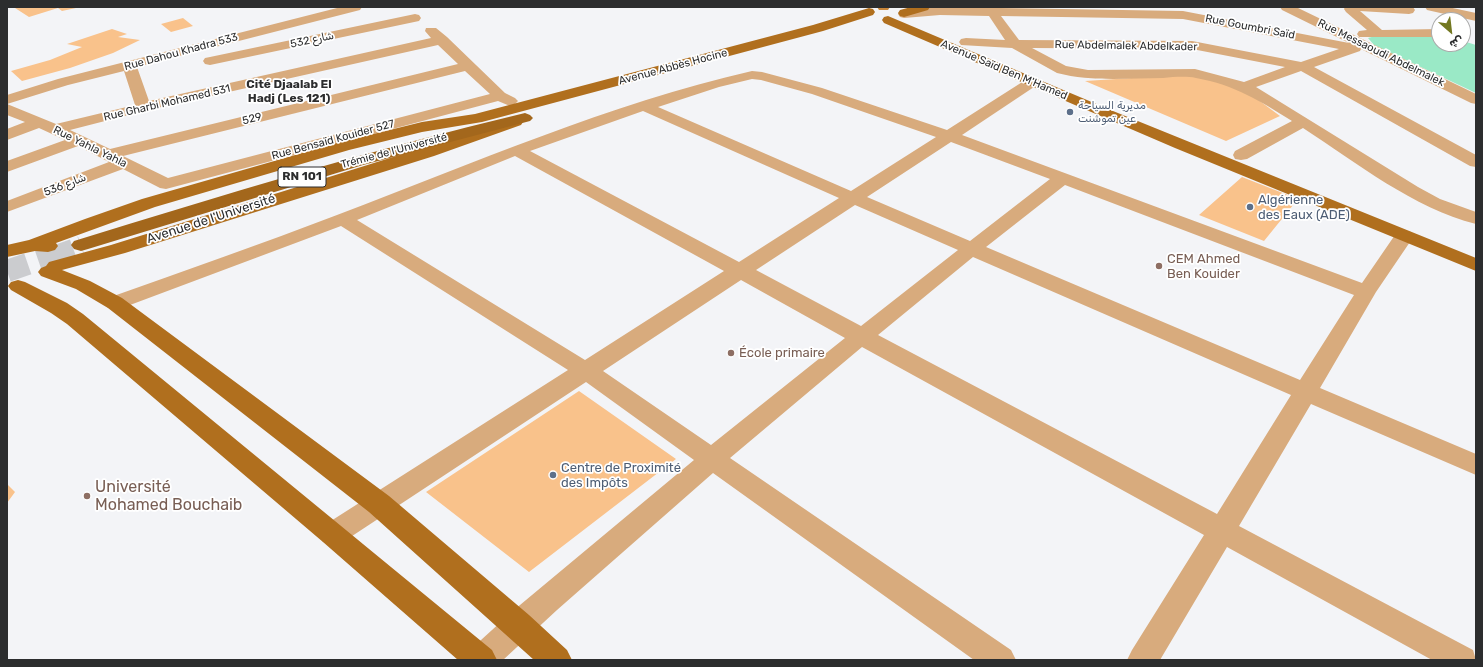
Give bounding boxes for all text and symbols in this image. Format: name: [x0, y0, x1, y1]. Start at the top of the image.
street label: Rue Goumbri Saïd: [1204, 12, 1296, 42]
north arrow: [1431, 12, 1471, 52]
street label: Rue Messaoudi Abdelmalek: [1315, 17, 1447, 89]
street label: 532 شارع: [289, 29, 335, 51]
street label: Rue Dahou Khadra 533: [123, 30, 239, 74]
text: ش: [1447, 33, 1466, 51]
street label: Avenue Saïd Ben M'Hamed: [939, 37, 1069, 103]
street label: Rue Abdelmalek Abdelkader: [1054, 38, 1198, 54]
street label: Avenue Abbès Hocine: [617, 46, 729, 88]
district label: Cité Djaalab El Hadj (Les 121): [246, 78, 332, 106]
street label: Rue Gharbi Mohamed 531: [102, 82, 232, 124]
place label: مديرية السياحة عين تموشنت: [1078, 99, 1146, 125]
marker: مديرية السياحة عين تموشنت: [1065, 107, 1075, 117]
street label: 529: [241, 110, 263, 128]
street label: Rue Bensaïd Kouider 527: [270, 117, 396, 163]
street label: Rue Yahla Yahla: [51, 123, 129, 171]
street label: Trémie de l'Université: [339, 130, 449, 172]
road number: RN 101: [278, 167, 326, 187]
street label: شارع 536: [42, 171, 88, 199]
street label: Avenue de l'Université: [145, 191, 277, 247]
place label: Algérienne des Eaux (ADE): [1258, 192, 1350, 223]
marker: Algérienne des Eaux (ADE): [1245, 202, 1255, 212]
place label: CEM Ahmed Ben Kouider: [1167, 251, 1240, 282]
marker: CEM Ahmed Ben Kouider: [1154, 261, 1164, 271]
place label: École primaire: [739, 345, 825, 361]
marker: École primaire: [726, 348, 736, 358]
place label: Centre de Proximité des Impôts: [561, 460, 681, 491]
marker: Centre de Proximité des Impôts: [548, 470, 558, 480]
place label: Université Mohamed Bouchaib: [95, 477, 242, 515]
marker: Université Mohamed Bouchaib: [82, 491, 92, 501]

